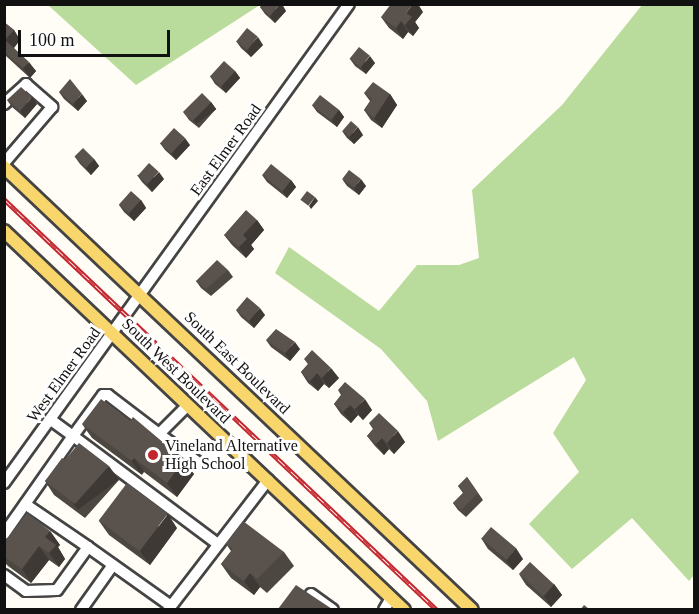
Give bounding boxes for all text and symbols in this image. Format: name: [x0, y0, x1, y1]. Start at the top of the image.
scale bar: [21, 18, 172, 56]
text: 100 m: [29, 30, 75, 50]
street label: East Elmer Road: [186, 101, 266, 199]
street label: South East Boulevard: [180, 308, 294, 418]
street label: South West Boulevard: [118, 314, 234, 428]
street label: West Elmer Road: [23, 324, 105, 426]
place label: Vineland Alternative High School: [165, 436, 299, 474]
marker: Vineland Alternative High School: [146, 448, 160, 462]

